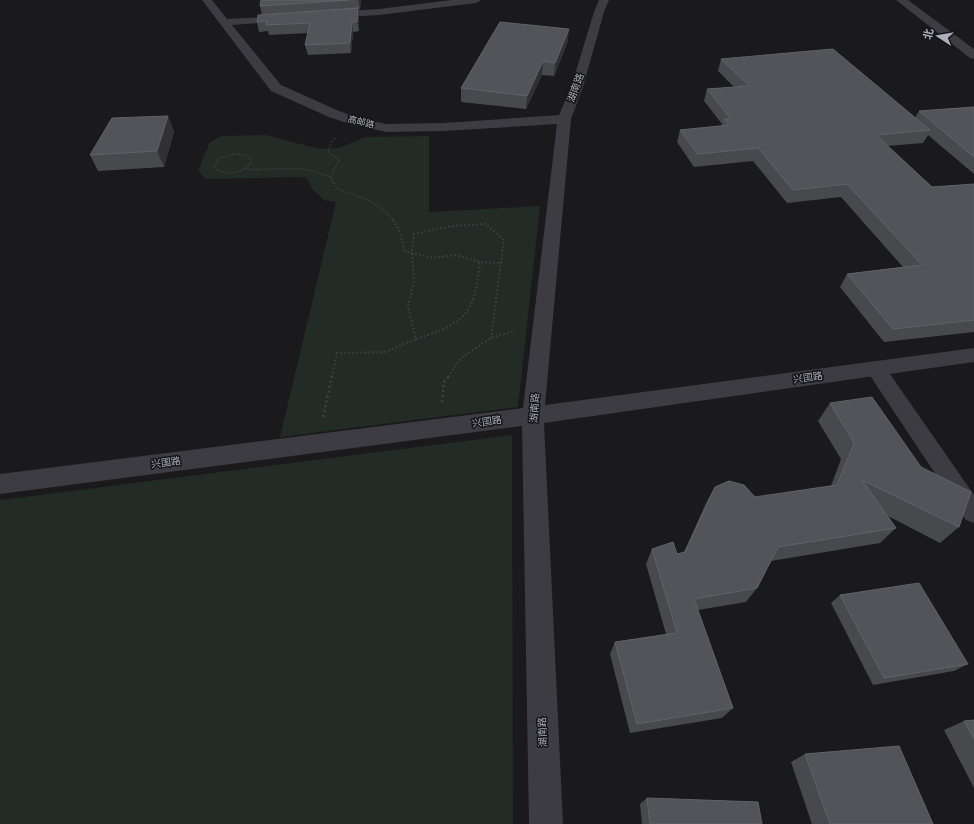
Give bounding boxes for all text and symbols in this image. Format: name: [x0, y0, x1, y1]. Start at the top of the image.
north arrow: [918, 16, 958, 56]
text: 北: [921, 27, 936, 41]
street label: 湖南路: [565, 72, 587, 104]
street label: 高邮路: [347, 114, 375, 130]
street label: 兴国路: [792, 370, 824, 386]
street label: 湖南路: [528, 393, 542, 423]
street label: 兴国路: [471, 414, 503, 430]
street label: 兴国路: [150, 455, 182, 471]
street label: 湖南路: [536, 717, 550, 747]

